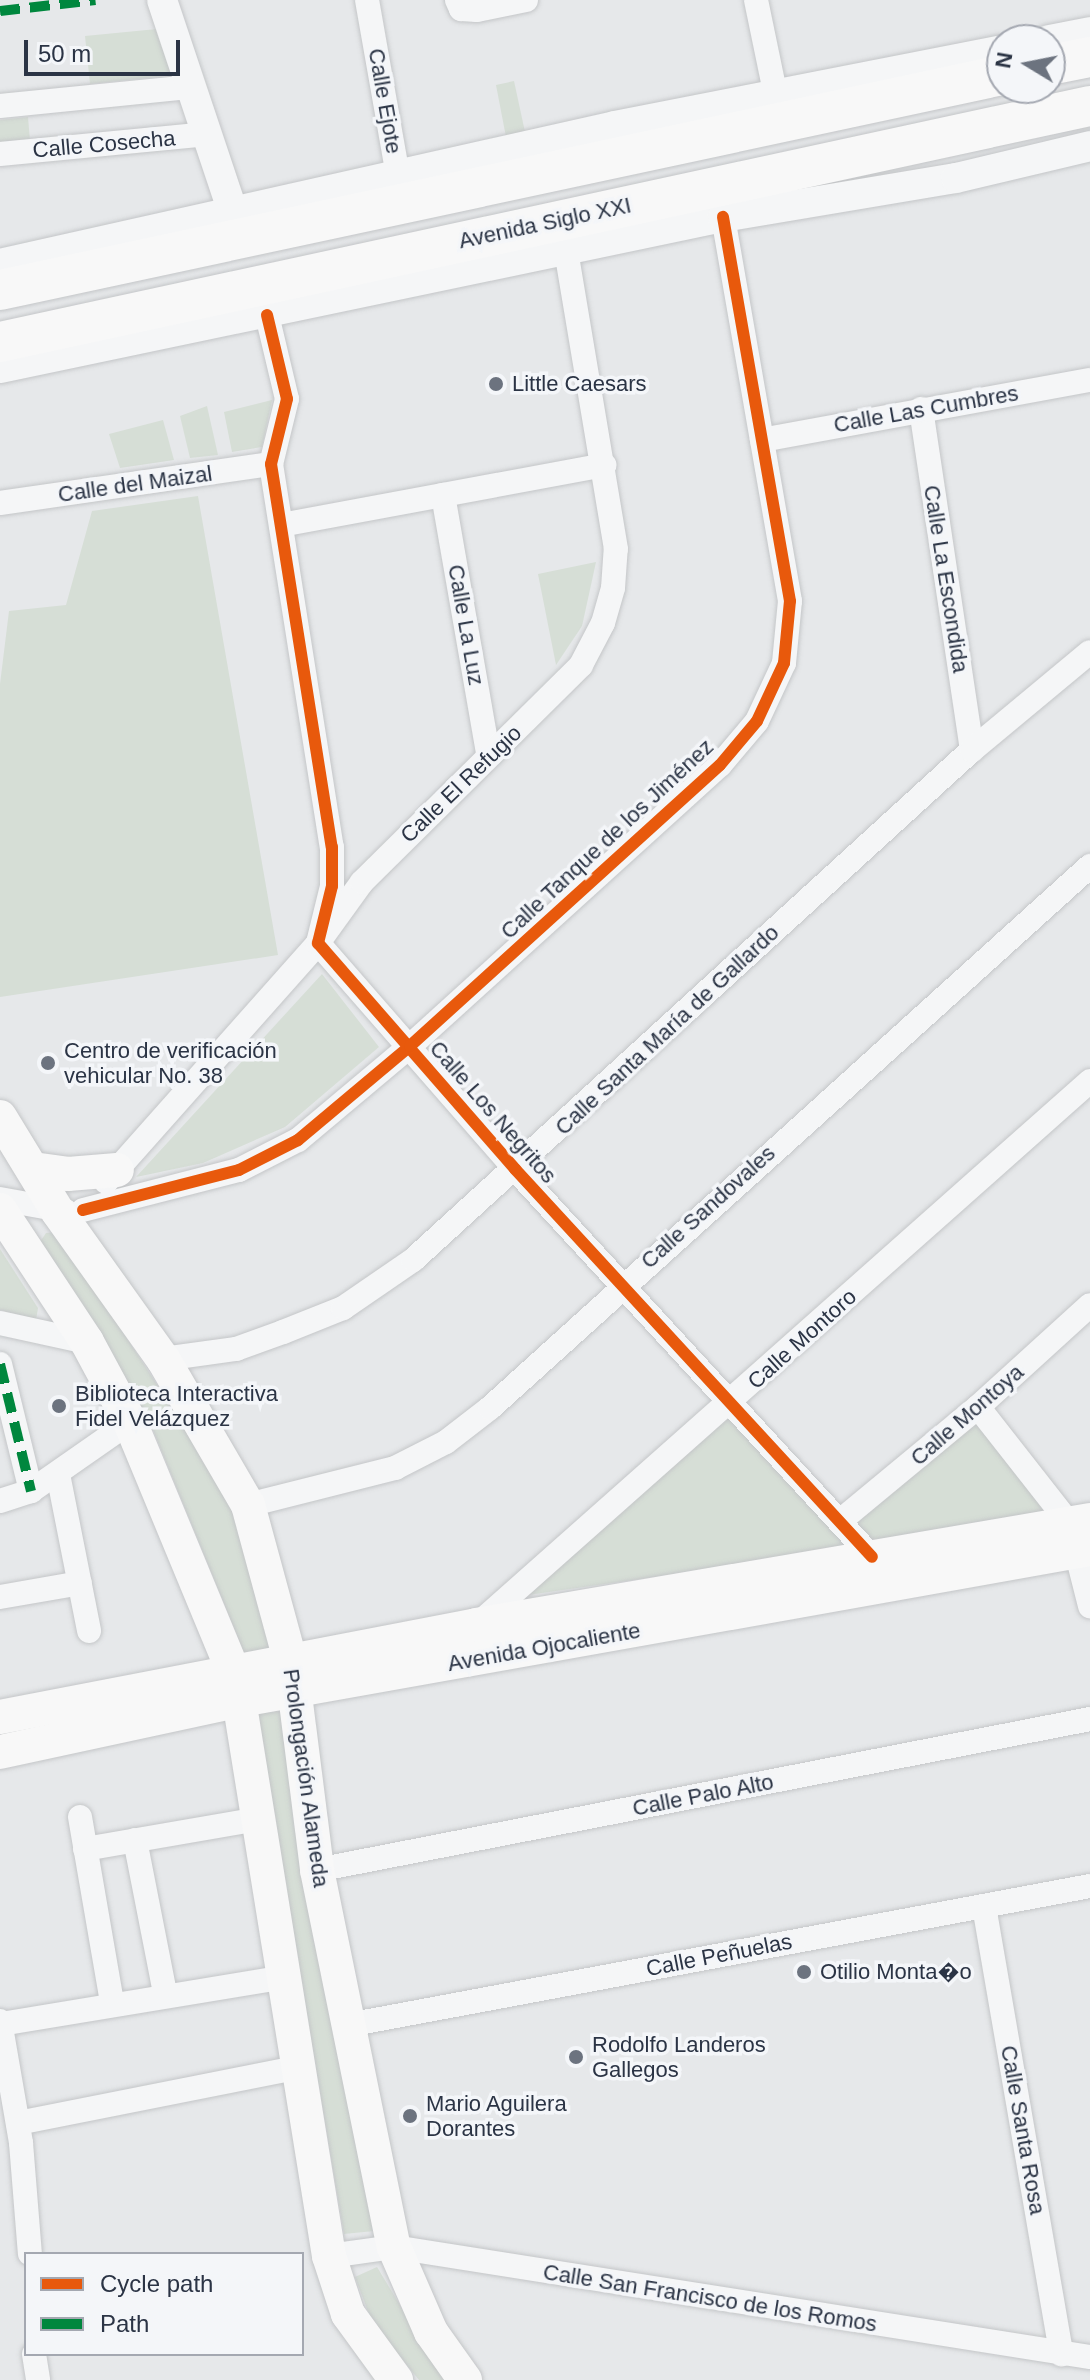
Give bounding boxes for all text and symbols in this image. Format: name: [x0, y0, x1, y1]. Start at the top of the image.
scale bar: [28, 24, 184, 74]
north arrow: [986, 24, 1066, 104]
text: 50 m: [38, 40, 91, 67]
street label: Calle Ejote: [363, 46, 407, 156]
text: N: [990, 50, 1018, 70]
street label: Calle Cosecha: [32, 125, 176, 163]
street label: Avenida Siglo XXI: [456, 192, 634, 254]
place label: Little Caesars: [512, 371, 647, 397]
marker: Little Caesars: [487, 375, 505, 393]
street label: Calle Las Cumbres: [832, 380, 1020, 438]
street label: Calle del Maizal: [56, 460, 214, 508]
street label: Calle La Escondida: [918, 483, 974, 675]
street label: Calle La Luz: [442, 562, 490, 688]
street label: Calle El Refugio: [395, 720, 527, 848]
street label: Calle Tanque de los Jiménez: [495, 733, 719, 945]
street label: Calle Santa María de Gallardo: [550, 919, 784, 1141]
street label: Calle Los Negritos: [424, 1036, 562, 1188]
place label: Centro de verificación vehicular No. 38: [64, 1037, 277, 1088]
marker: Centro de verificación vehicular No. 38: [39, 1054, 57, 1072]
street label: Calle Sandovales: [636, 1140, 780, 1274]
street label: Calle Montoro: [742, 1283, 862, 1395]
street label: Calle Montoya: [905, 1359, 1029, 1471]
place label: Biblioteca Interactiva Fidel Velázquez: [75, 1380, 278, 1432]
marker: Biblioteca Interactiva Fidel Velázquez: [50, 1397, 68, 1415]
street label: Avenida Ojocaliente: [446, 1617, 642, 1677]
street label: Prolongación Alameda: [278, 1667, 334, 1889]
street label: Calle Palo Alto: [630, 1768, 776, 1822]
street label: Calle Peñuelas: [644, 1928, 794, 1982]
place label: Otilio Monta�o: [820, 1959, 972, 1985]
marker: Otilio Monta�o: [795, 1963, 813, 1981]
place label: Rodolfo Landeros Gallegos: [592, 2031, 766, 2082]
street label: Calle Santa Rosa: [995, 2043, 1051, 2217]
marker: Rodolfo Landeros Gallegos: [567, 2048, 585, 2066]
place label: Mario Aguilera Dorantes: [426, 2090, 568, 2142]
marker: Mario Aguilera Dorantes: [401, 2107, 419, 2125]
legend: [24, 2252, 304, 2356]
street label: Calle San Francisco de los Romos: [541, 2259, 879, 2337]
text: Cycle path: [100, 2270, 213, 2297]
text: Path: [100, 2310, 149, 2337]

